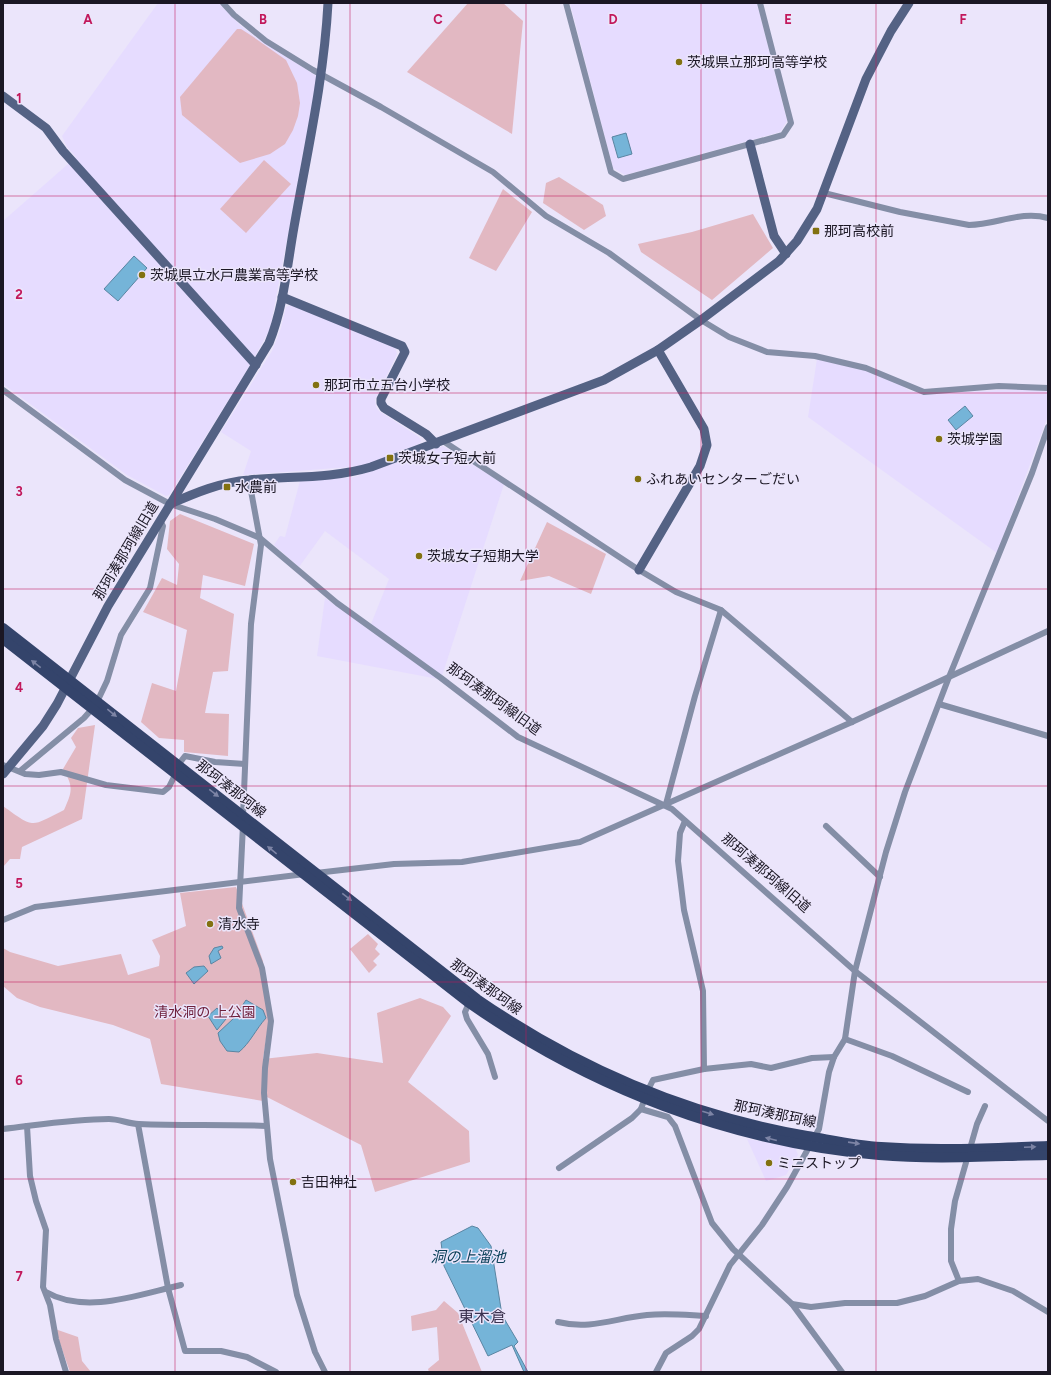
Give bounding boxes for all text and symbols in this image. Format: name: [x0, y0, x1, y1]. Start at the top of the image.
text: A: [83, 12, 93, 27]
text: B: [259, 12, 267, 27]
text: C: [433, 12, 443, 27]
text: D: [608, 12, 618, 27]
text: E: [784, 12, 792, 27]
text: F: [959, 12, 967, 27]
place label: 茨城県立那珂高等学校: [687, 54, 827, 71]
marker: 茨城県立那珂高等学校: [674, 57, 684, 67]
text: 1: [16, 91, 22, 106]
place label: 那珂高校前: [824, 223, 894, 240]
marker: 那珂高校前: [811, 226, 821, 236]
place label: 茨城県立水戸農業高等学校: [150, 267, 318, 284]
marker: 茨城県立水戸農業高等学校: [137, 270, 147, 280]
text: 2: [15, 287, 23, 302]
place label: 那珂市立五台小学校: [324, 377, 450, 394]
marker: 那珂市立五台小学校: [311, 380, 321, 390]
place label: 茨城学園: [947, 431, 1003, 448]
marker: 茨城学園: [934, 434, 944, 444]
place label: 茨城女子短大前: [398, 450, 496, 467]
marker: 茨城女子短大前: [385, 453, 395, 463]
place label: ふれあいセンターごだい: [646, 471, 800, 488]
marker: ふれあいセンターごだい: [633, 474, 643, 484]
place label: 水農前: [235, 479, 277, 496]
marker: 水農前: [222, 482, 232, 492]
text: 3: [15, 484, 23, 499]
street label: 那珂湊那珂線旧道: [90, 499, 162, 603]
place label: 茨城女子短期大学: [427, 548, 539, 565]
marker: 茨城女子短期大学: [414, 551, 424, 561]
street label: 那珂湊那珂線旧道: [444, 659, 544, 739]
one-way arrow: [30, 660, 41, 669]
text: 4: [15, 680, 23, 695]
one-way arrow: [106, 709, 117, 718]
street label: 那珂湊那珂線: [193, 756, 269, 822]
one-way arrow: [209, 789, 220, 798]
street label: 那珂湊那珂線旧道: [718, 830, 814, 916]
one-way arrow: [266, 845, 277, 854]
text: 5: [15, 876, 23, 891]
one-way arrow: [342, 893, 352, 901]
place label: 清水寺: [218, 916, 260, 933]
marker: 清水寺: [205, 919, 215, 929]
street label: 那珂湊那珂線: [447, 955, 525, 1019]
park label: 清水洞の 上公園: [154, 1004, 256, 1021]
text: 6: [15, 1073, 23, 1088]
street label: 那珂湊那珂線: [732, 1097, 818, 1131]
one-way arrow: [702, 1110, 714, 1116]
one-way arrow: [765, 1135, 777, 1141]
one-way arrow: [848, 1140, 860, 1146]
one-way arrow: [1024, 1144, 1037, 1150]
place label: ミニストップ: [777, 1155, 861, 1172]
marker: ミニストップ: [764, 1158, 774, 1168]
place label: 吉田神社: [301, 1174, 357, 1191]
marker: 吉田神社: [288, 1177, 298, 1187]
water label: 洞の上溜池: [430, 1248, 507, 1266]
text: 7: [15, 1269, 23, 1284]
district label: 東木倉: [458, 1307, 506, 1326]

